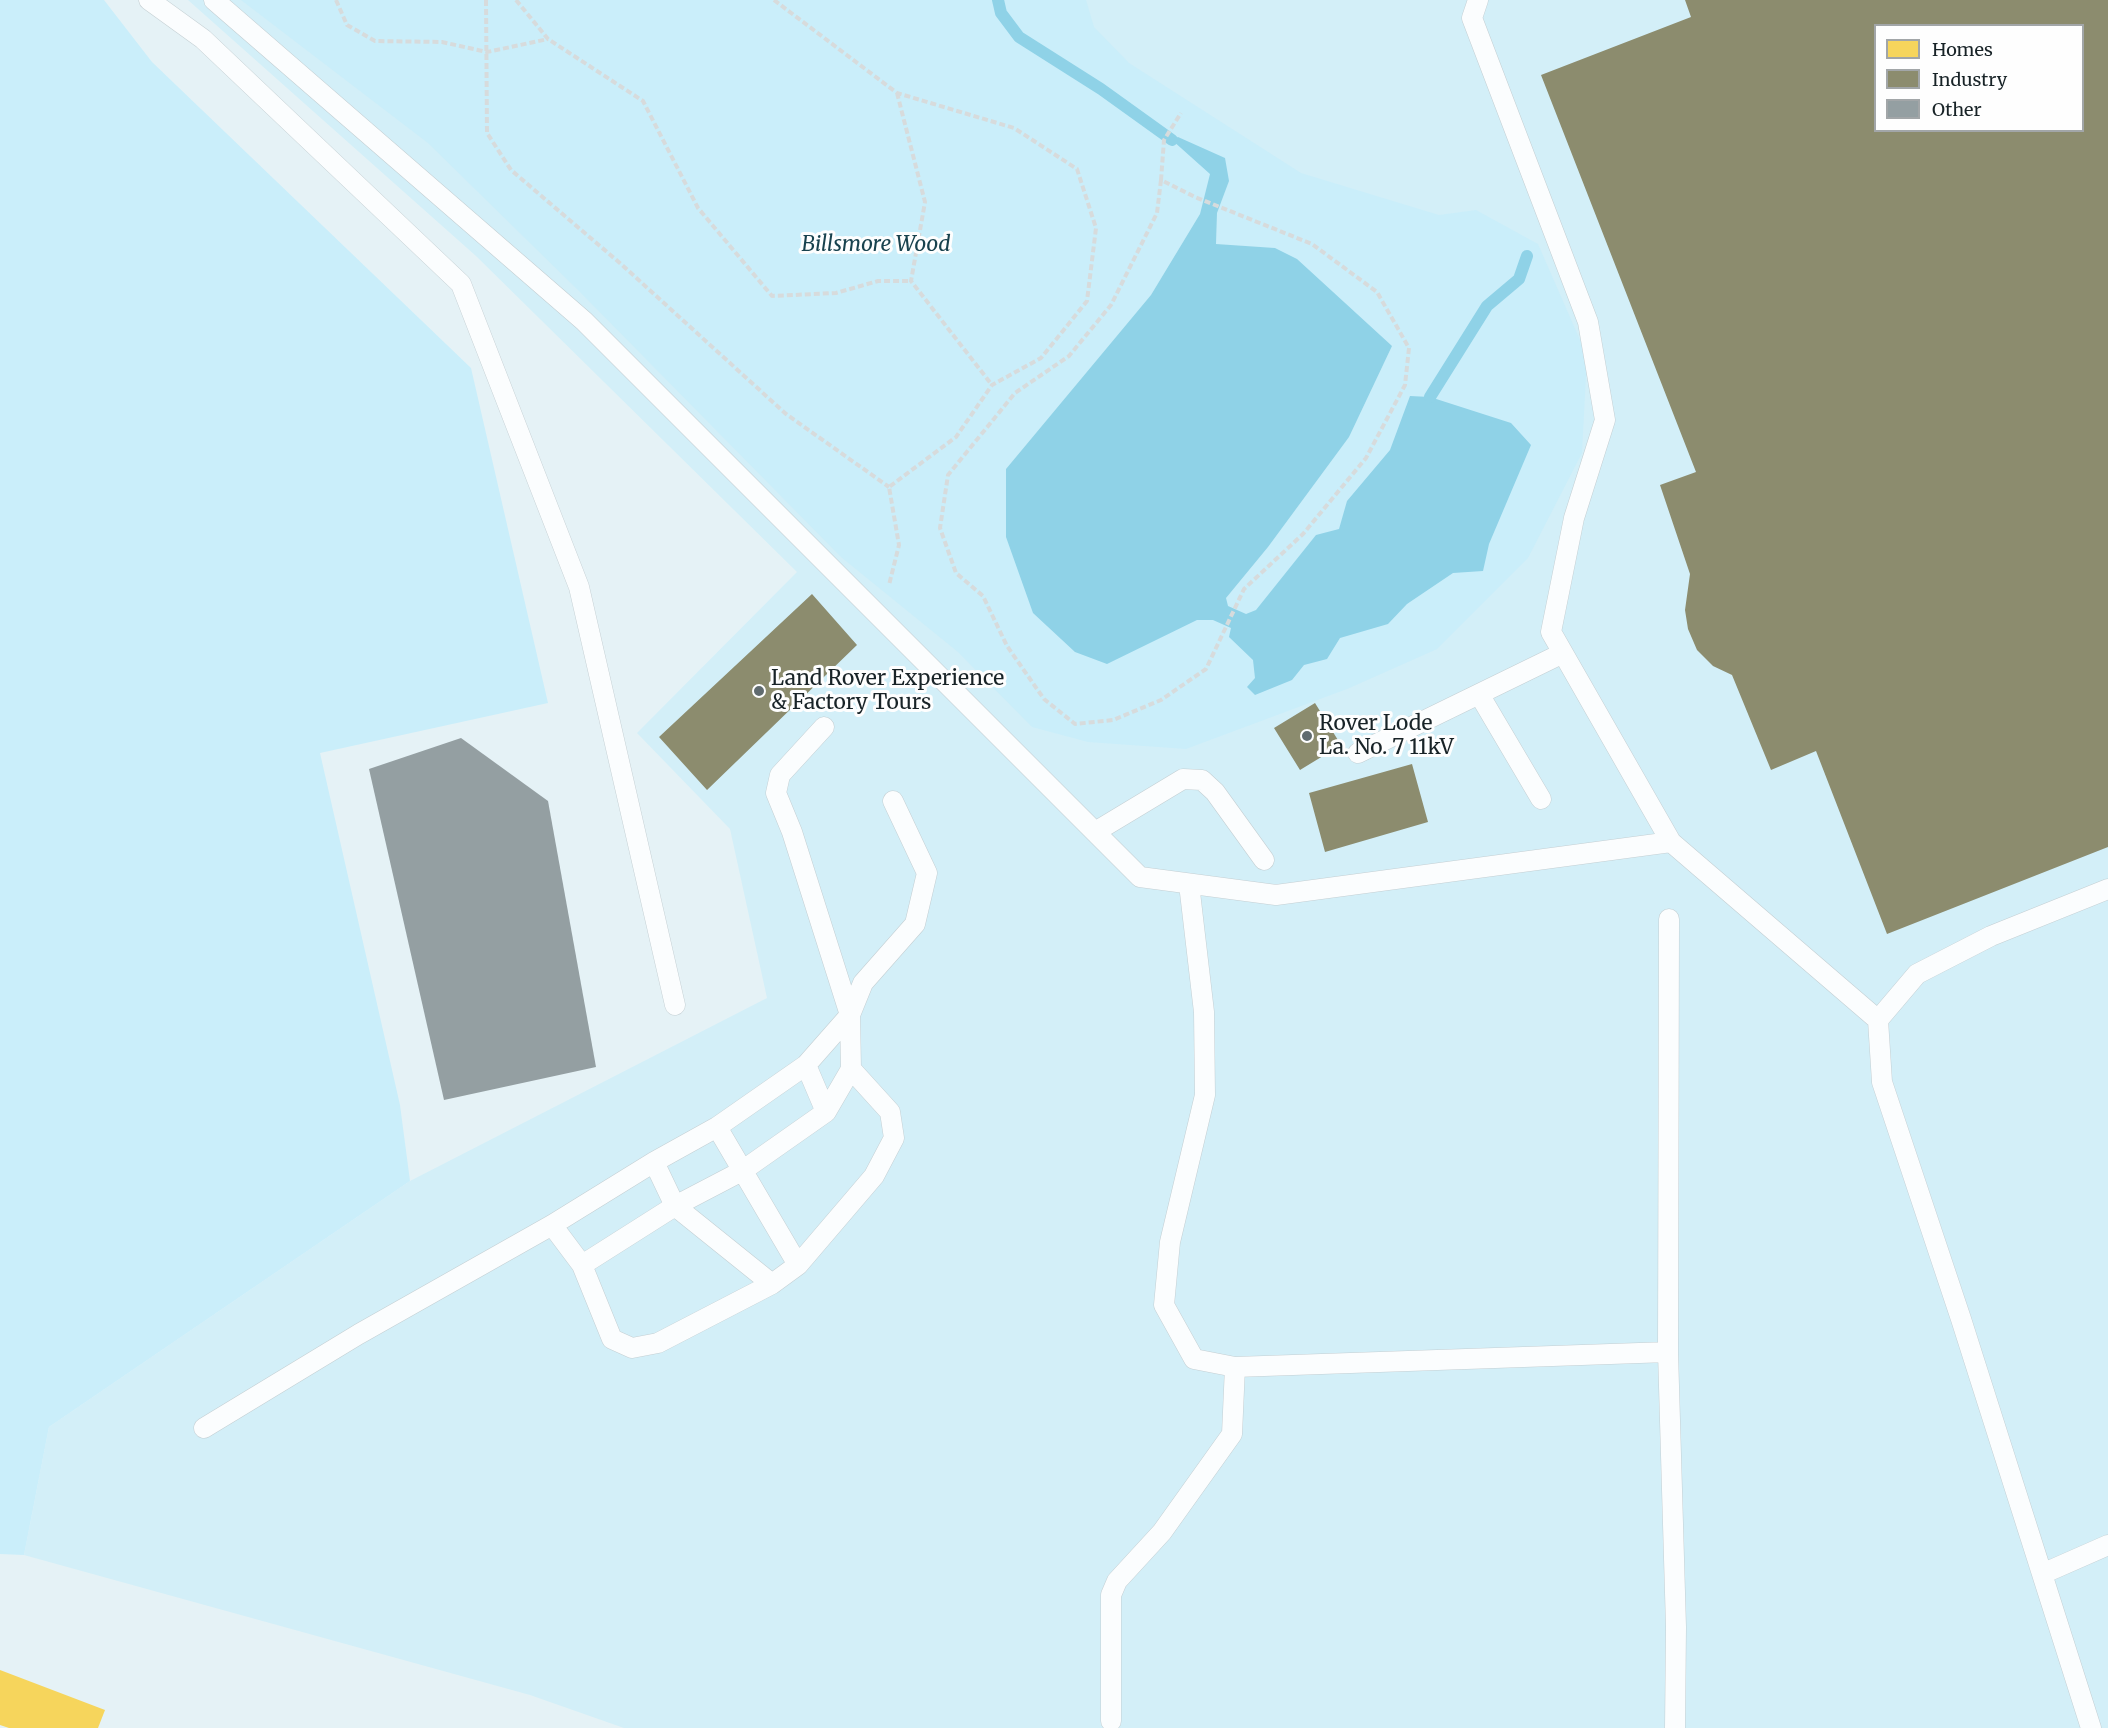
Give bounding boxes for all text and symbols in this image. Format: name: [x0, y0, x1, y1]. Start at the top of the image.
legend: [1874, 24, 2084, 132]
text: Homes: [1932, 38, 1993, 61]
text: Industry: [1932, 68, 2007, 91]
text: Other: [1932, 98, 1982, 121]
park label: Billsmore Wood: [802, 232, 950, 258]
place label: Land Rover Experience & Factory Tours: [771, 666, 1004, 716]
marker: Land Rover Experience & Factory Tours: [752, 684, 766, 698]
place label: Rover Lode La. No. 7 11kV: [1319, 711, 1454, 761]
marker: Rover Lode La. No. 7 11kV: [1300, 729, 1314, 743]

